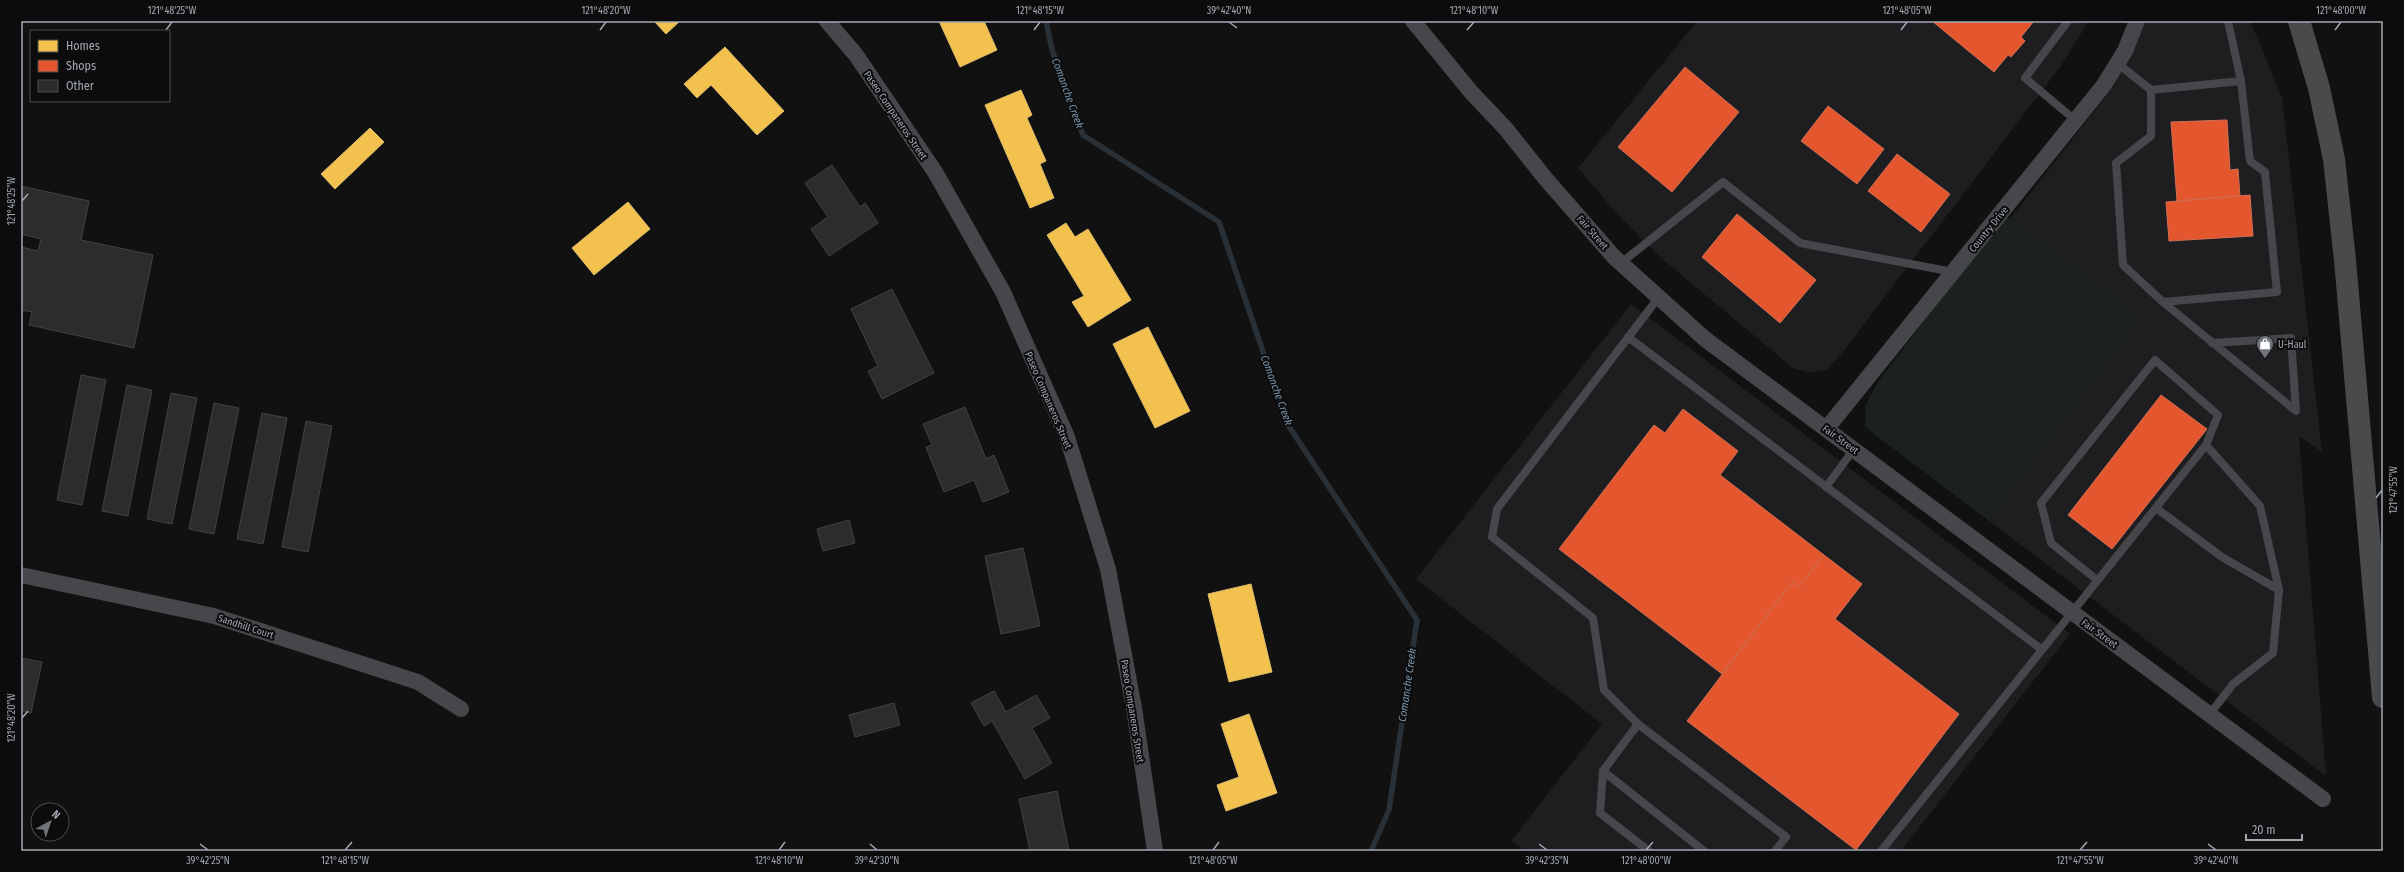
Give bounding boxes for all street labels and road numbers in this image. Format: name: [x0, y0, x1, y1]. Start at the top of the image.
street label: Paseo Companeros Street: [861, 69, 930, 163]
street label: Country Drive: [1967, 204, 2011, 255]
street label: Fair Street: [1574, 213, 1611, 253]
street label: Paseo Companeros Street: [1022, 350, 1074, 451]
street label: Fair Street: [1820, 423, 1861, 457]
street label: Sandhill Court: [216, 612, 276, 642]
street label: Fair Street: [2079, 617, 2120, 651]
street label: Paseo Companeros Street: [1118, 659, 1146, 764]

